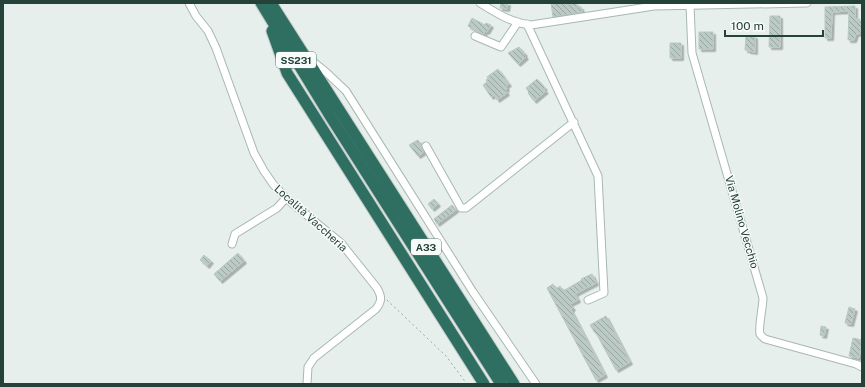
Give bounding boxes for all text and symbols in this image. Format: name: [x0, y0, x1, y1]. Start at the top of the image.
scale bar: [725, 12, 823, 38]
text: 100 m: [731, 19, 764, 33]
road number: SS231: [276, 52, 316, 68]
street label: Via Molino Vecchio: [723, 174, 761, 270]
street label: Località Vaccheria: [272, 182, 350, 254]
road number: A33: [411, 239, 441, 255]

